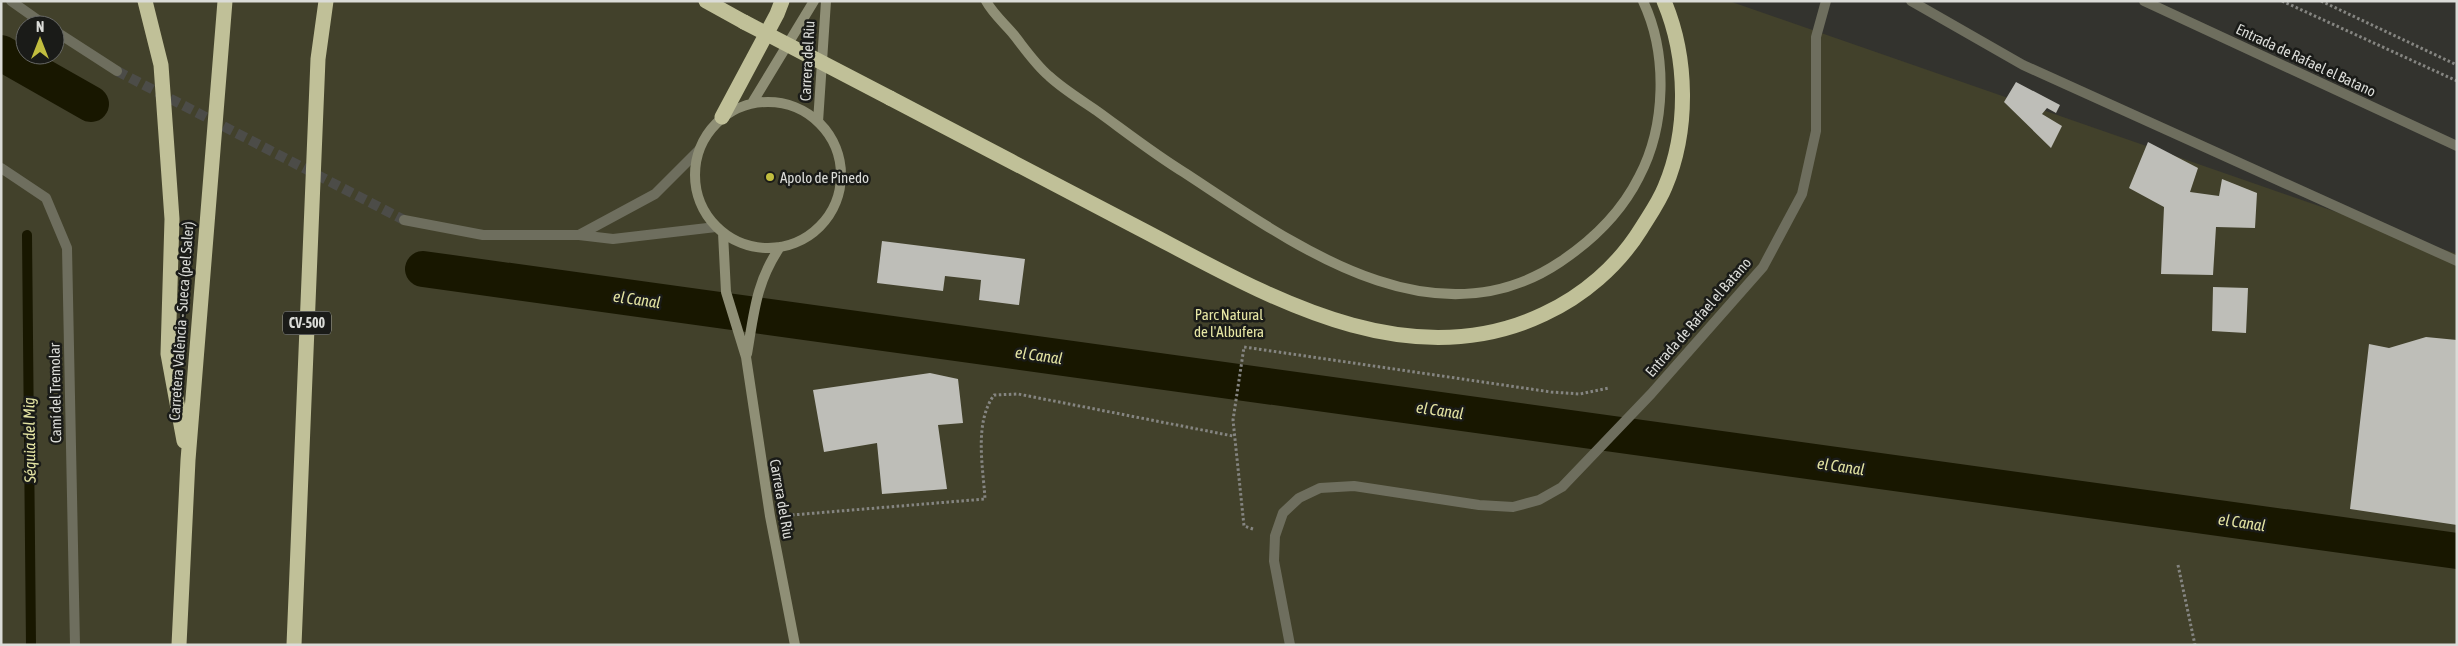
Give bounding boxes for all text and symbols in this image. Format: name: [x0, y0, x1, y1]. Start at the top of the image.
north arrow: [15, 15, 65, 65]
text: N: [36, 19, 44, 35]
street label: Carrera del Riu: [796, 20, 818, 102]
street label: Entrada de Rafael el Batano: [2233, 20, 2379, 100]
place label: Apolo de Pinedo: [780, 169, 869, 186]
marker: Apolo de Pinedo: [764, 171, 776, 183]
street label: Carretera València - Sueca (pel Saler): [166, 221, 196, 421]
street label: Entrada de Rafael el Batano: [1642, 254, 1754, 380]
water label: el Canal: [612, 287, 662, 311]
park label: Parc Natural de l'Albufera: [1194, 306, 1264, 340]
road number: CV-500: [283, 312, 331, 334]
street label: Camí del Tremolar: [46, 342, 64, 443]
water label: el Canal: [1014, 343, 1064, 367]
water label: Séquia del Mig: [19, 397, 40, 484]
water label: el Canal: [1415, 398, 1465, 422]
water label: el Canal: [1816, 454, 1866, 478]
street label: Carrera del Riu: [767, 458, 797, 540]
water label: el Canal: [2217, 510, 2267, 534]

